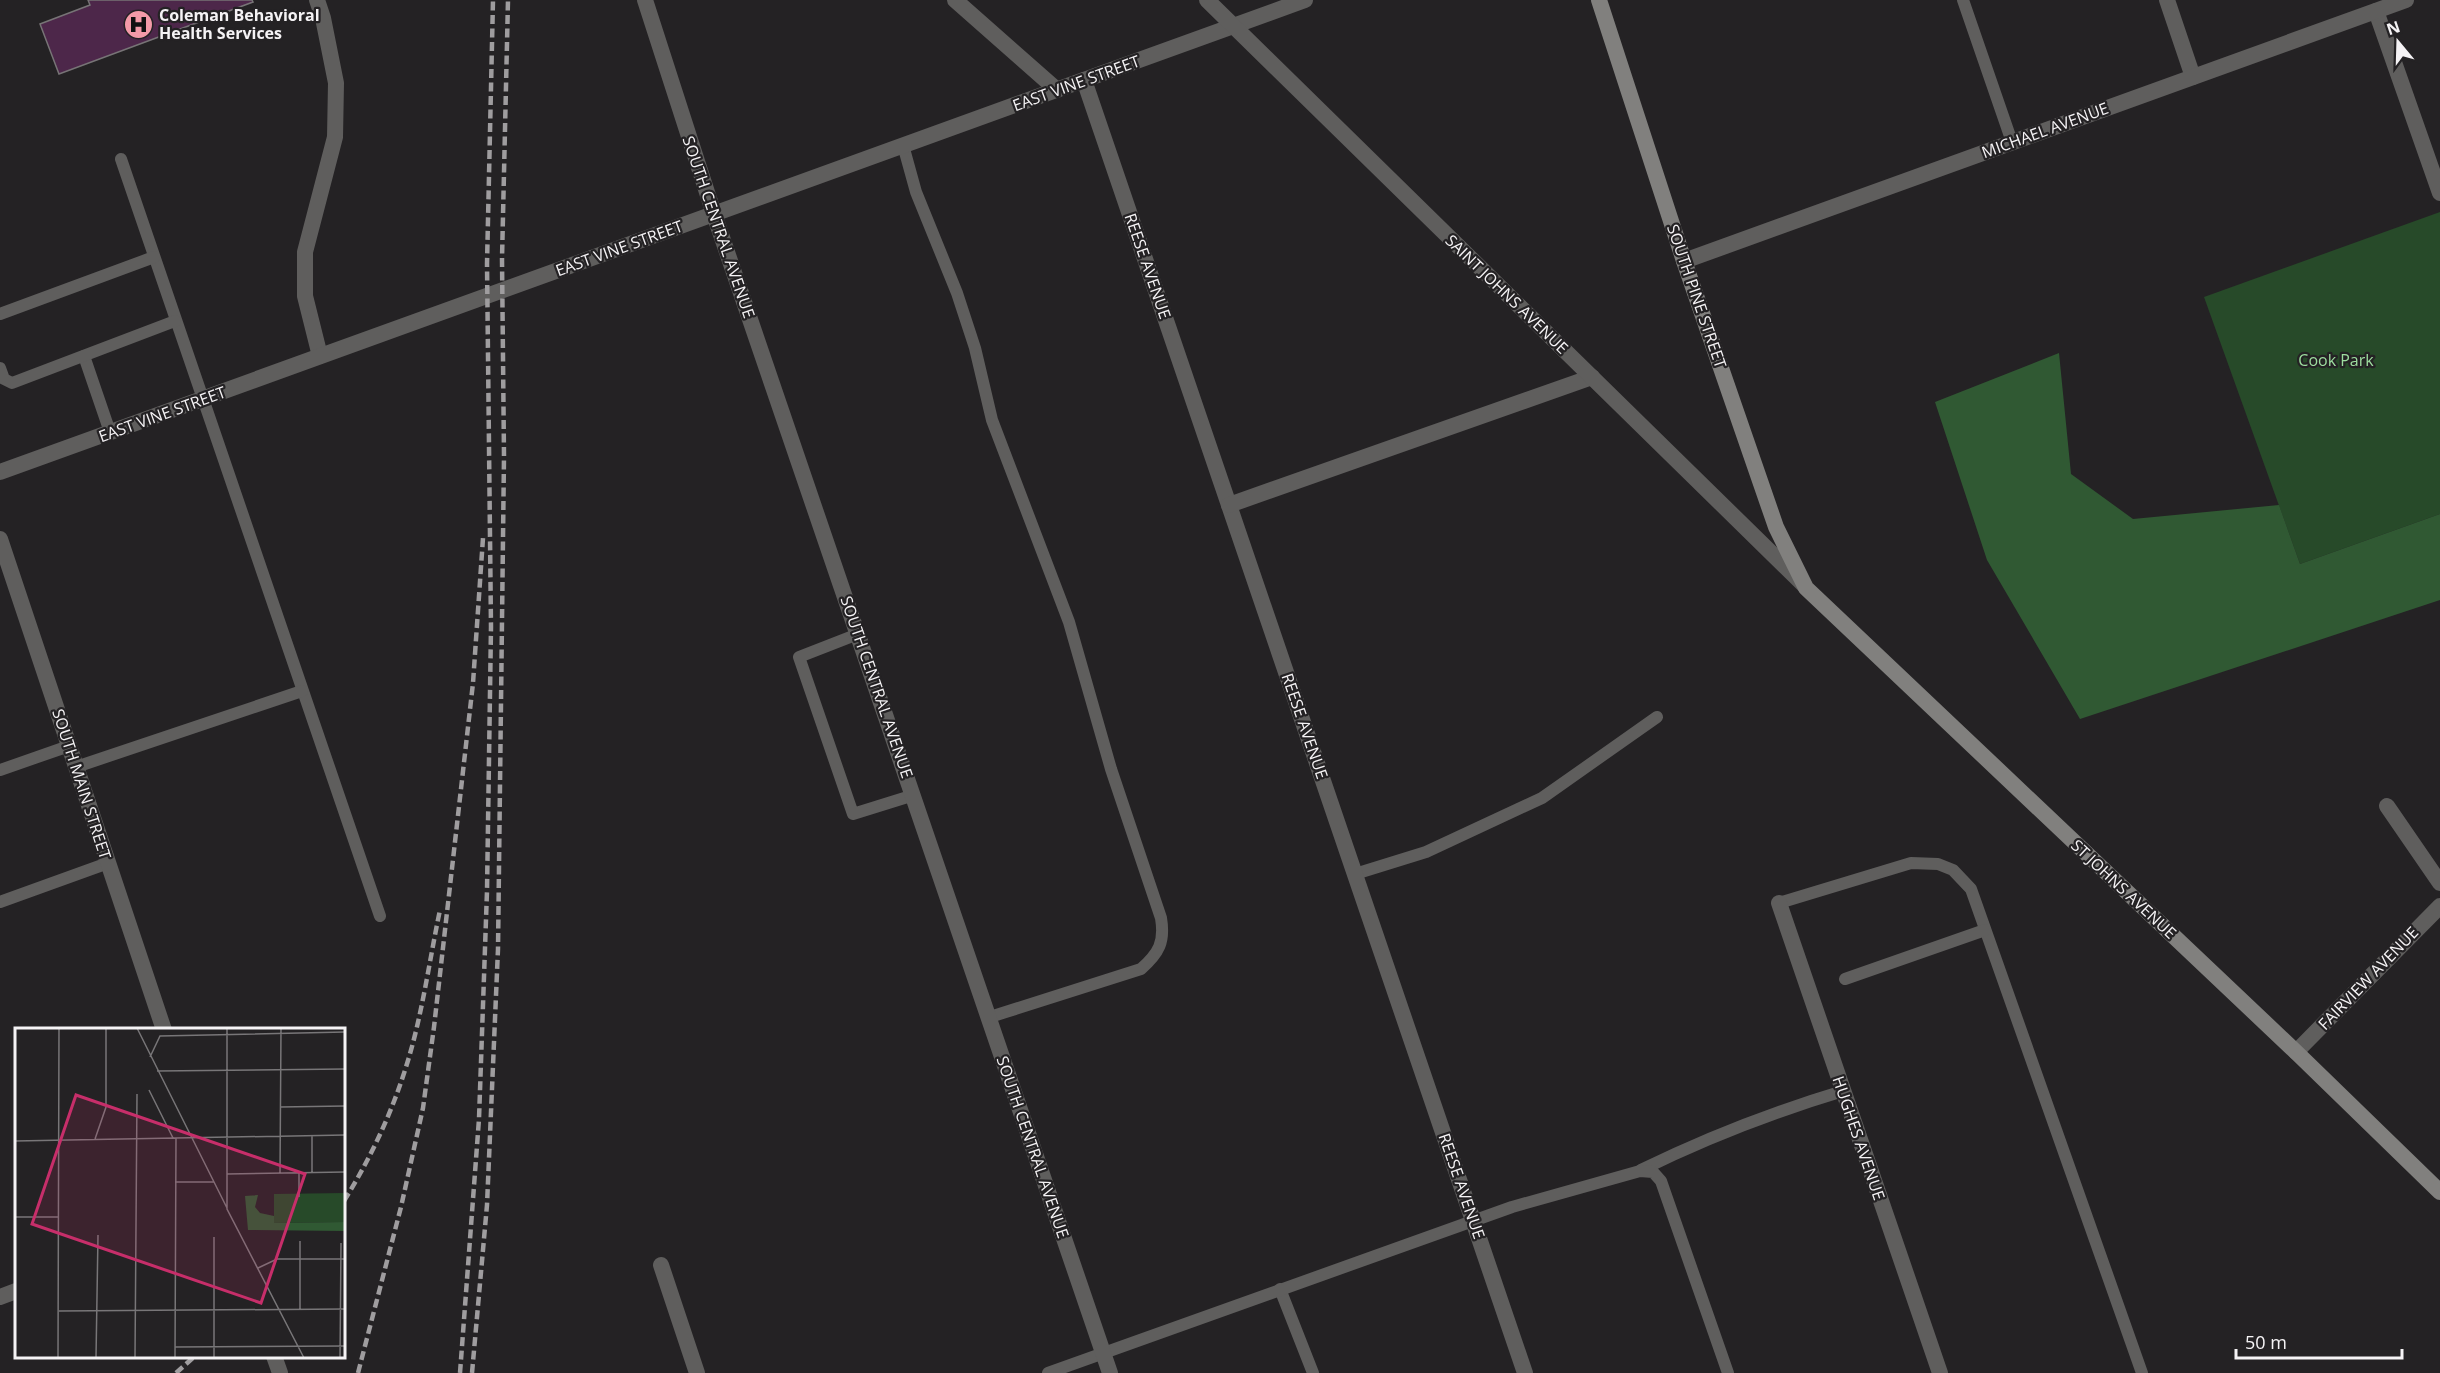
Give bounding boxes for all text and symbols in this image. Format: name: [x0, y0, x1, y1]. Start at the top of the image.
place label: Coleman Behavioral Health Services: [159, 4, 320, 44]
hospital icon: Coleman Behavioral Health Services: [122, 8, 154, 40]
north arrow: [2368, 12, 2428, 72]
text: N: [2383, 15, 2403, 40]
street label: EAST VINE STREET: [1009, 50, 1143, 116]
street label: MICHAEL AVENUE: [1979, 97, 2111, 163]
street label: SOUTH CENTRAL AVENUE: [677, 133, 761, 321]
street label: REESE AVENUE: [1120, 210, 1176, 322]
street label: EAST VINE STREET: [552, 215, 686, 281]
street label: SOUTH PINE STREET: [1662, 221, 1732, 371]
street label: SAINT JOHNS AVENUE: [1441, 229, 1573, 359]
park label: Cook Park: [2298, 349, 2374, 371]
street label: EAST VINE STREET: [95, 381, 229, 447]
street label: SOUTH CENTRAL AVENUE: [835, 593, 919, 781]
street label: REESE AVENUE: [1277, 670, 1333, 782]
street label: SOUTH MAIN STREET: [47, 706, 117, 862]
street label: ST JOHNS AVENUE: [2067, 834, 2181, 944]
street label: FAIRVIEW AVENUE: [2313, 922, 2423, 1034]
inset map: [15, 1028, 345, 1358]
street label: SOUTH CENTRAL AVENUE: [991, 1053, 1075, 1241]
street label: HUGHES AVENUE: [1827, 1073, 1891, 1203]
street label: REESE AVENUE: [1434, 1130, 1490, 1242]
scale bar: [2236, 1322, 2402, 1360]
text: 50 m: [2245, 1330, 2287, 1354]

